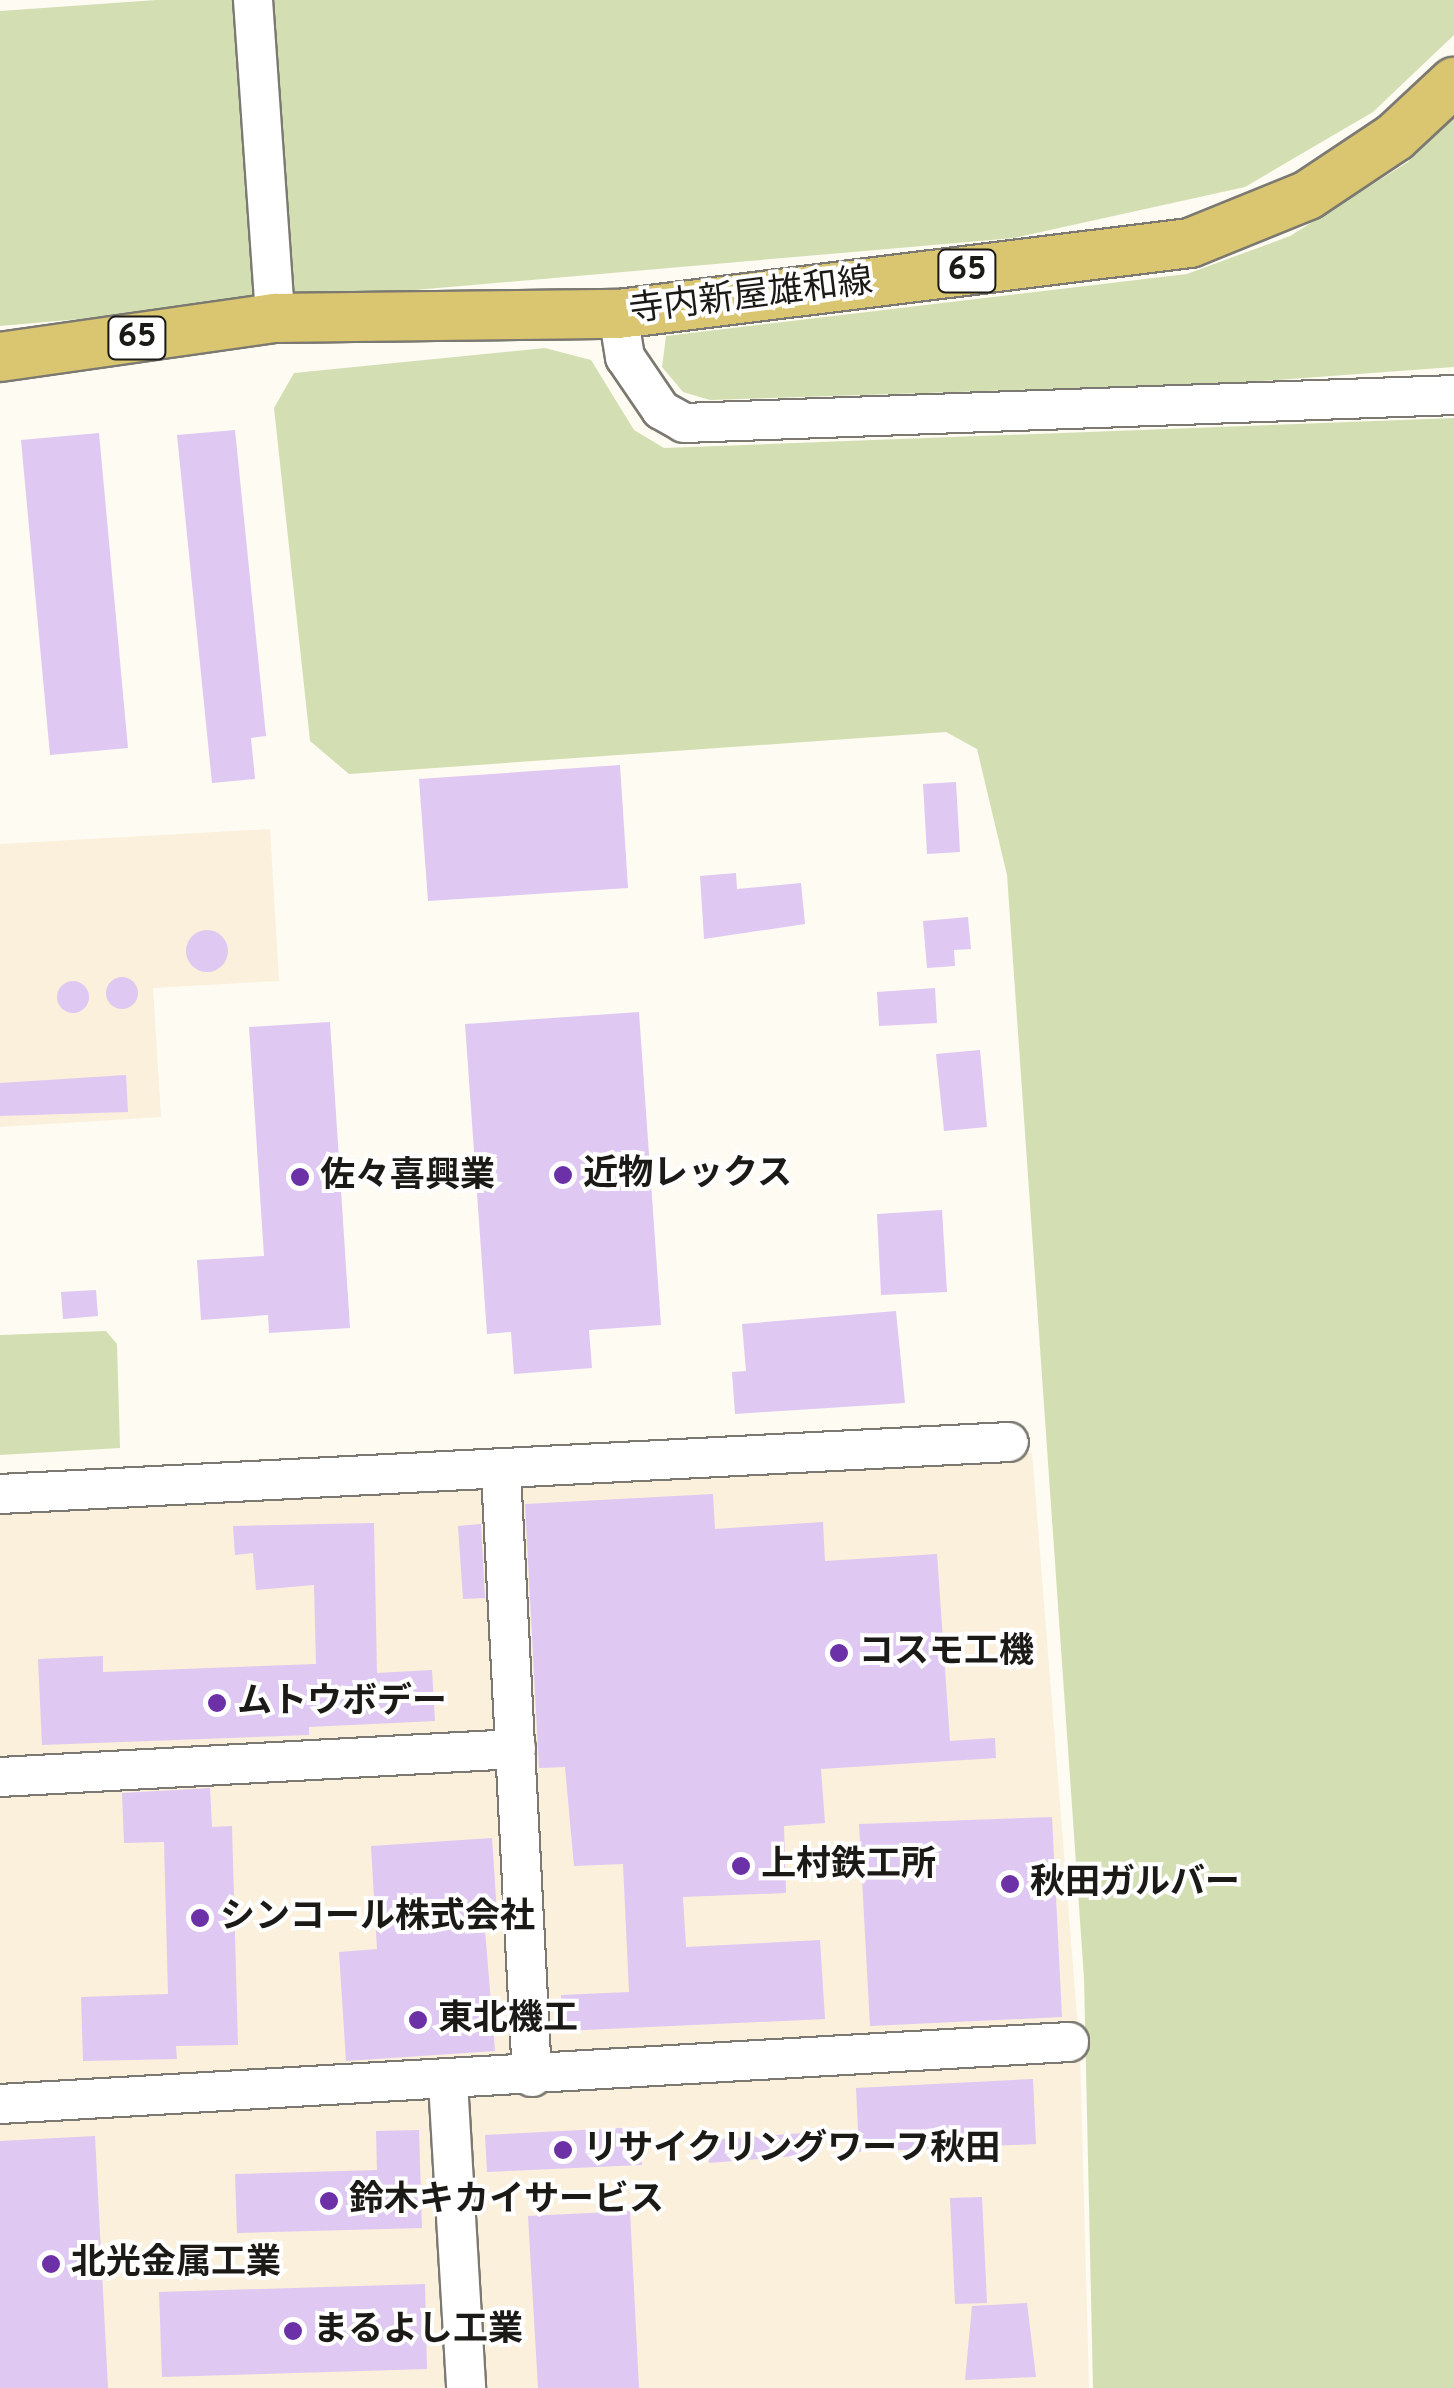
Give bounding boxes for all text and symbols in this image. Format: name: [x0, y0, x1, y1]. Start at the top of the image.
road number: 65: [937, 244, 997, 298]
street label: 寺内新屋雄和線: [627, 261, 875, 333]
road number: 65: [107, 311, 167, 365]
place label: 近物レックス: [583, 1154, 793, 1196]
place label: 佐々喜興業: [320, 1156, 495, 1198]
marker: 近物レックス: [552, 1164, 574, 1186]
marker: 佐々喜興業: [289, 1166, 311, 1188]
place label: コスモ工機: [859, 1632, 1034, 1674]
marker: コスモ工機: [828, 1642, 850, 1664]
place label: ムトウボデー: [237, 1682, 447, 1724]
marker: ムトウボデー: [206, 1692, 228, 1714]
place label: 上村鉄工所: [761, 1845, 936, 1887]
marker: 上村鉄工所: [730, 1855, 752, 1877]
place label: 秋田ガルバー: [1030, 1863, 1240, 1905]
marker: 秋田ガルバー: [999, 1873, 1021, 1895]
place label: シンコール株式会社: [220, 1897, 535, 1939]
marker: シンコール株式会社: [189, 1907, 211, 1929]
place label: 東北機工: [438, 1999, 578, 2041]
marker: 東北機工: [407, 2009, 429, 2031]
place label: リサイクリングワーフ秋田: [583, 2129, 1003, 2171]
marker: リサイクリングワーフ秋田: [552, 2139, 574, 2161]
place label: 鈴木キカイサービス: [349, 2180, 664, 2222]
marker: 鈴木キカイサービス: [318, 2190, 340, 2212]
place label: 北光金属工業: [71, 2243, 281, 2285]
marker: 北光金属工業: [40, 2253, 62, 2275]
place label: まるよし工業: [313, 2310, 523, 2352]
marker: まるよし工業: [282, 2320, 304, 2342]

